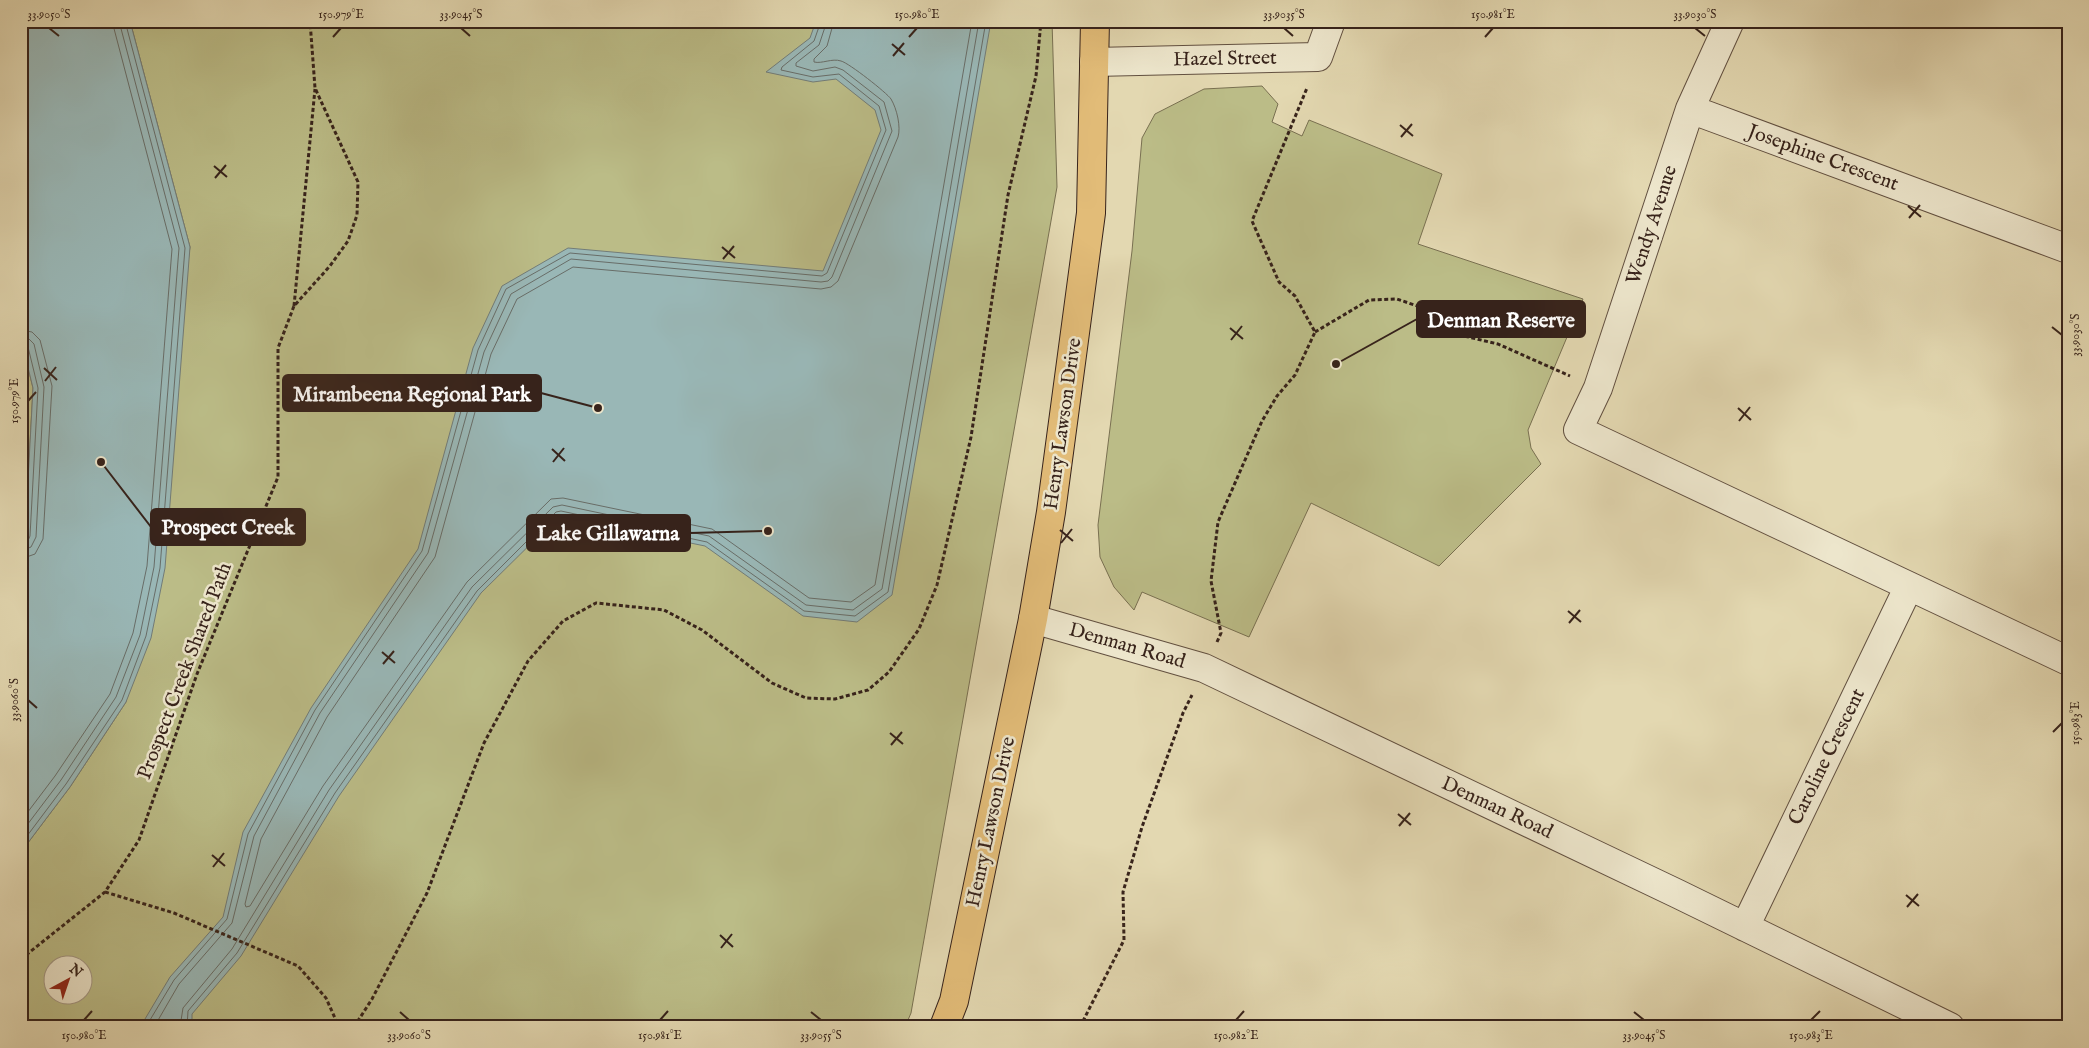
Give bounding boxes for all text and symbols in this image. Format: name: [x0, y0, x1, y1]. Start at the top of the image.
text: 33.9050°S: [28, 7, 70, 22]
text: 150.979°E: [318, 7, 364, 22]
text: 33.9045°S: [440, 7, 482, 22]
text: 150.980°E: [894, 7, 940, 22]
text: 33.9035°S: [1263, 7, 1305, 22]
text: 150.981°E: [1471, 7, 1515, 22]
text: 33.9030°S: [1673, 7, 1717, 22]
street label: Hazel Street: [1173, 46, 1277, 72]
street label: Josephine Crescent: [1742, 118, 1902, 197]
street label: Wendy Avenue: [1621, 162, 1683, 288]
callout: Denman Reserve: [1417, 301, 1585, 337]
text: Denman Reserve: [1427, 308, 1575, 335]
text: 33.9030°S: [2068, 313, 2083, 357]
street label: Henry Lawson Drive: [1039, 336, 1087, 512]
callout: Mirambeena Regional Park: [283, 375, 541, 411]
text: 150.979°E: [7, 378, 22, 424]
text: Mirambeena Regional Park: [293, 382, 532, 409]
callout: Prospect Creek: [151, 509, 305, 545]
text: Prospect Creek: [161, 515, 296, 542]
callout: Lake Gillawarna: [527, 515, 690, 551]
text: Lake Gillawarna: [537, 521, 680, 548]
street label: Prospect Creek Shared Path: [132, 559, 238, 783]
street label: Denman Road: [1066, 617, 1189, 675]
text: 33.9060°S: [7, 678, 22, 722]
street label: Caroline Crescent: [1783, 684, 1871, 829]
text: 150.983°E: [2068, 701, 2083, 745]
street label: Henry Lawson Drive: [961, 735, 1021, 909]
street label: Denman Road: [1437, 771, 1557, 845]
north arrow: [42, 956, 92, 1006]
text: N: [65, 959, 86, 982]
text: 150.980°E: [61, 1028, 107, 1043]
text: 33.9060°S: [387, 1028, 431, 1043]
text: 150.981°E: [638, 1028, 682, 1043]
text: 33.9055°S: [800, 1028, 842, 1043]
text: 150.982°E: [1214, 1028, 1258, 1043]
text: 33.9045°S: [1623, 1028, 1665, 1043]
text: 150.983°E: [1789, 1028, 1833, 1043]

